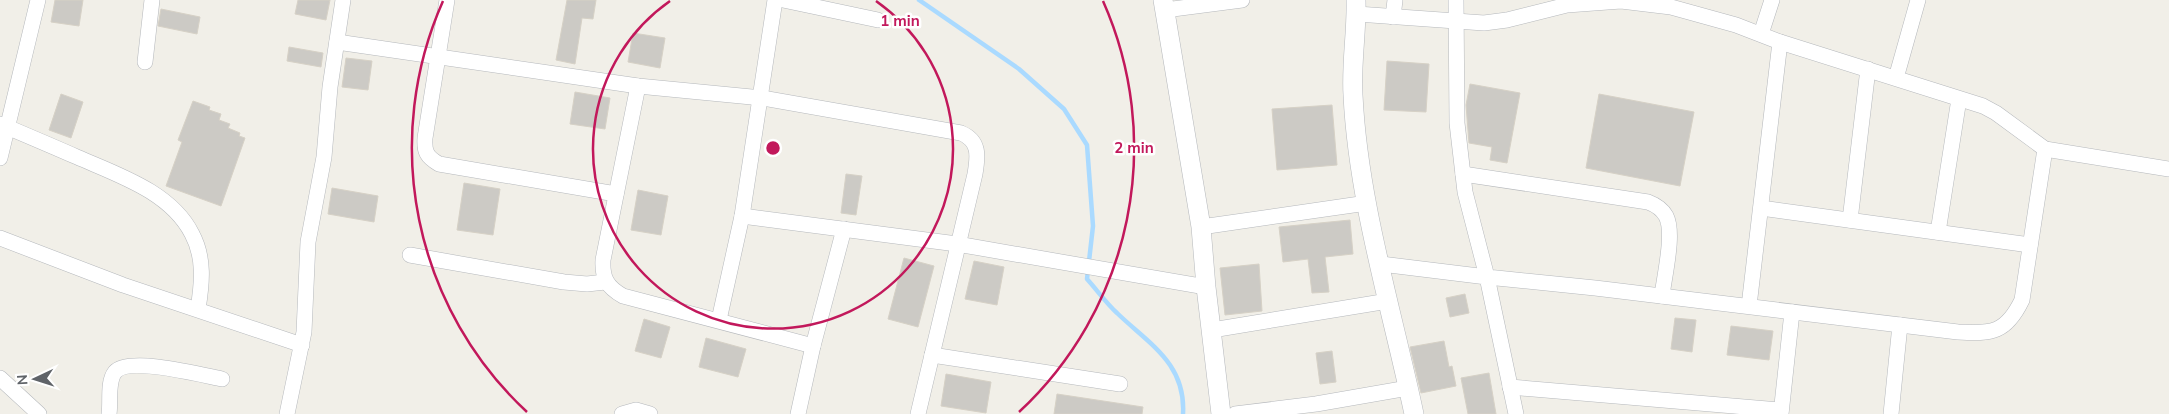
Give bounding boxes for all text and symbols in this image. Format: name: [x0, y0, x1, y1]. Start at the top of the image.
text: 1 min: [880, 11, 920, 30]
text: 2 min: [1114, 138, 1154, 157]
centre of rings: [764, 139, 782, 157]
north arrow: [10, 354, 60, 404]
text: N: [13, 374, 31, 386]

